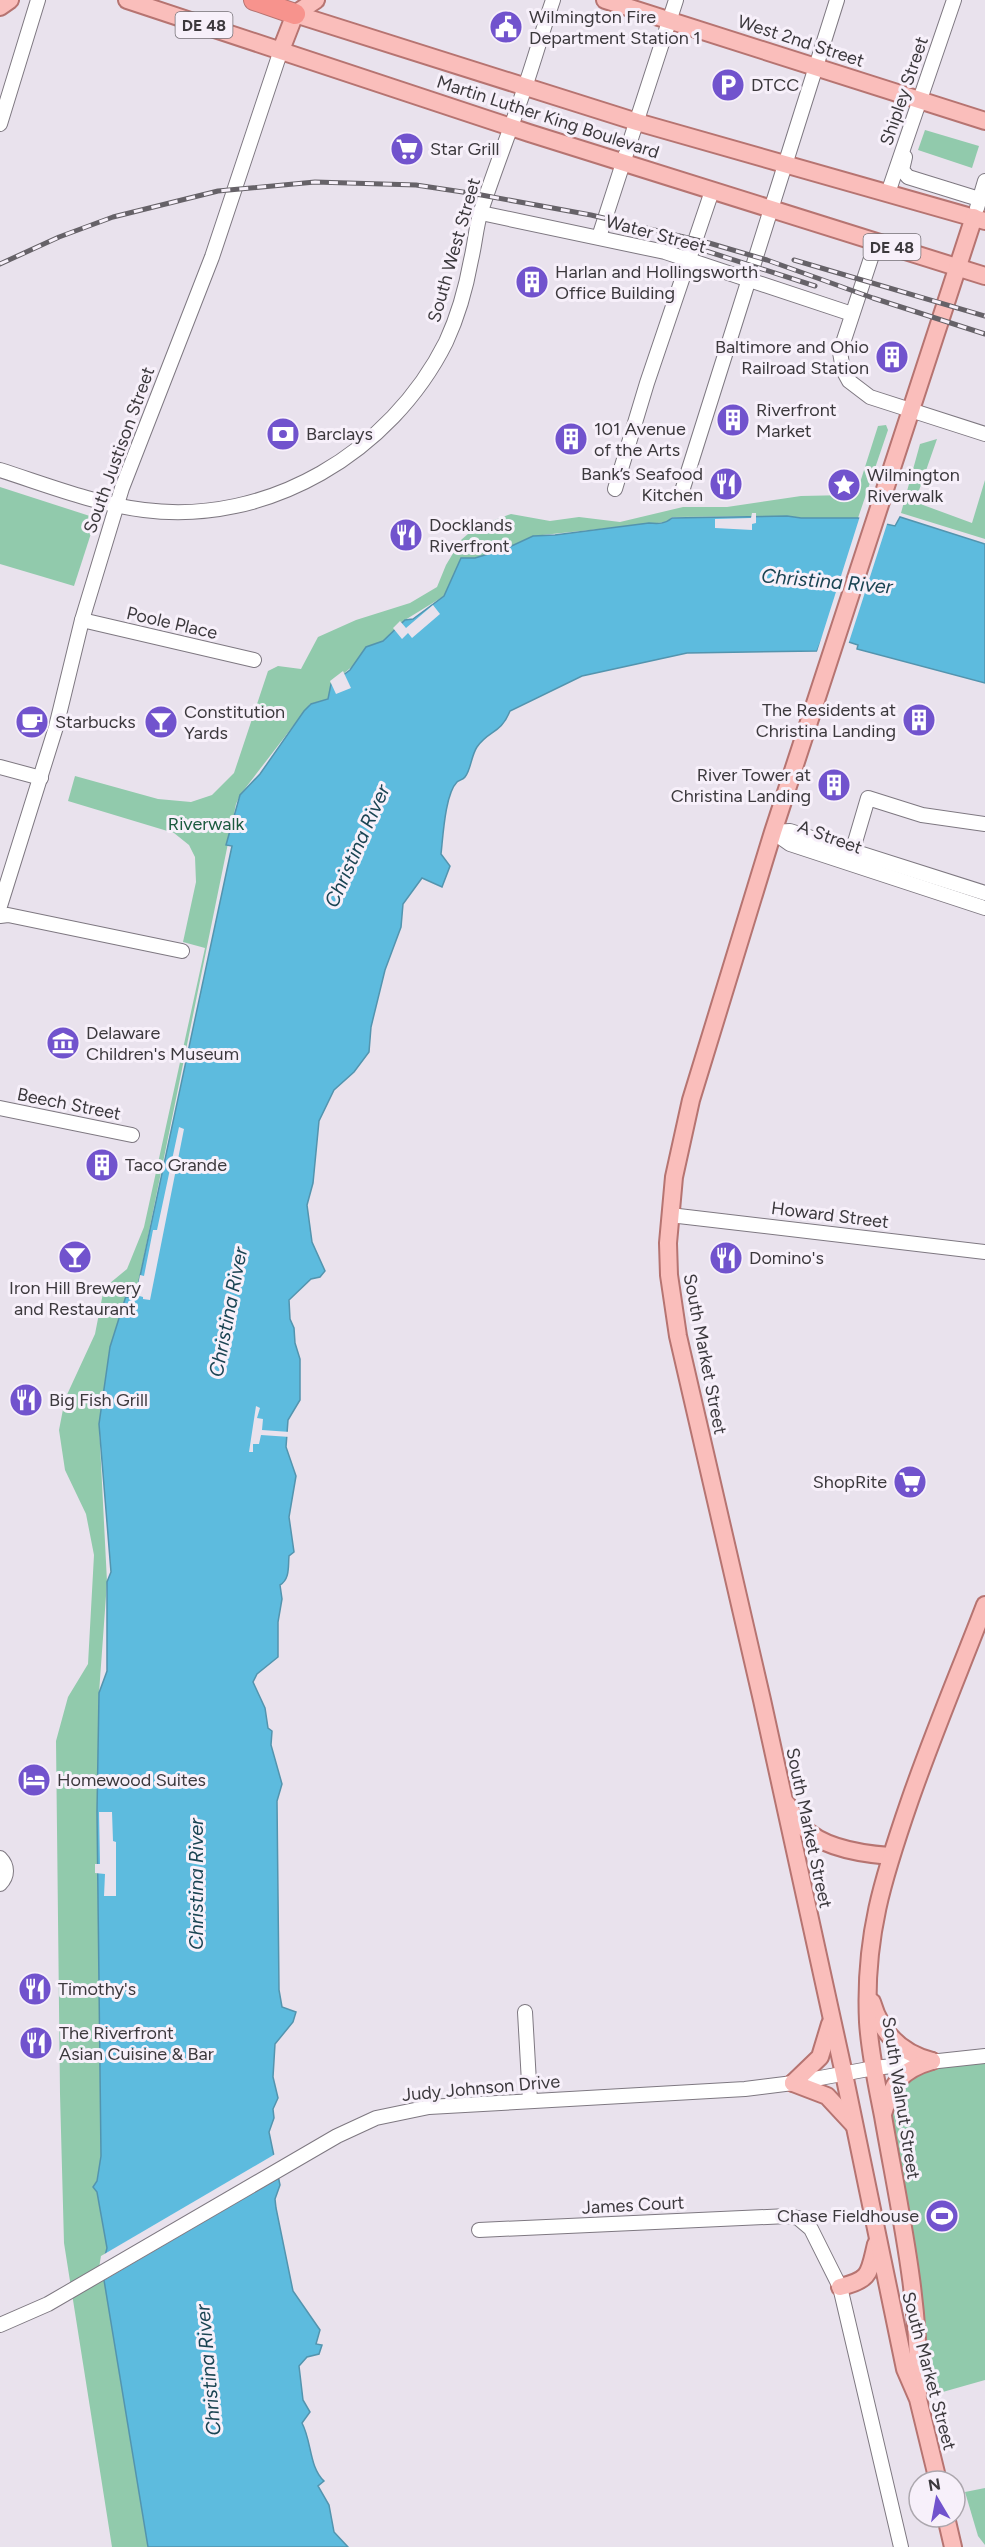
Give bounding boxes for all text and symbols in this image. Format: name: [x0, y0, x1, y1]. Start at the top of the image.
place label: Wilmington Fire Department Station 1: [529, 6, 701, 49]
public building icon: Wilmington Fire Department Station 1: [488, 9, 524, 45]
street label: West 2nd Street: [735, 10, 867, 72]
road number: DE 48: [176, 12, 232, 38]
street label: Shipley Street: [875, 33, 933, 148]
parking icon: DTCC: [710, 67, 746, 103]
street label: Martin Luther King Boulevard: [434, 71, 662, 163]
place label: DTCC: [751, 74, 799, 96]
supermarket icon: Star Grill: [389, 131, 425, 167]
place label: Star Grill: [430, 138, 499, 160]
street label: South West Street: [423, 175, 485, 325]
street label: Water Street: [603, 210, 709, 258]
road number: DE 48: [864, 234, 920, 260]
place label: Harlan and Hollingsworth Office Building: [555, 261, 758, 304]
building icon: Harlan and Hollingsworth Office Building: [514, 264, 550, 300]
place label: Baltimore and Ohio Railroad Station: [715, 336, 869, 379]
building icon: Baltimore and Ohio Railroad Station: [874, 339, 910, 375]
street label: South Justison Street: [79, 364, 159, 536]
place label: Riverfront Market: [756, 399, 837, 442]
building icon: Riverfront Market: [715, 402, 751, 438]
bank icon: Barclays: [265, 416, 301, 452]
place label: 101 Avenue of the Arts: [594, 418, 686, 461]
building icon: 101 Avenue of the Arts: [553, 421, 589, 457]
place label: Barclays: [306, 423, 373, 445]
place label: Bank’s Seafood Kitchen: [581, 463, 703, 506]
place label: Wilmington Riverwalk: [867, 464, 960, 507]
restaurant icon: Bank’s Seafood Kitchen: [708, 466, 744, 502]
place icon: Wilmington Riverwalk: [826, 467, 862, 503]
place label: Docklands Riverfront: [429, 514, 512, 557]
restaurant icon: Docklands Riverfront: [388, 517, 424, 553]
water label: Christina River: [760, 563, 895, 599]
street label: Poole Place: [124, 602, 220, 644]
place label: The Residents at Christina Landing: [756, 699, 896, 742]
place label: Constitution Yards: [184, 701, 285, 744]
building icon: The Residents at Christina Landing: [901, 702, 937, 738]
cafe icon: Starbucks: [14, 704, 50, 740]
bar icon: Constitution Yards: [143, 704, 179, 740]
place label: Starbucks: [55, 711, 136, 733]
place label: River Tower at Christina Landing: [671, 764, 811, 807]
building icon: River Tower at Christina Landing: [816, 767, 852, 803]
water label: Christina River: [319, 780, 395, 911]
park label: Riverwalk: [168, 813, 244, 835]
street label: A Street: [795, 815, 865, 859]
place label: Delaware Children's Museum: [86, 1022, 239, 1065]
museum icon: Delaware Children's Museum: [45, 1025, 81, 1061]
street label: Beech Street: [15, 1083, 123, 1125]
building icon: Taco Grande: [84, 1147, 120, 1183]
place label: Taco Grande: [125, 1154, 227, 1176]
street label: Howard Street: [770, 1197, 890, 1233]
bar icon: Iron Hill Brewery and Restaurant: [57, 1239, 93, 1275]
restaurant icon: Domino's: [708, 1240, 744, 1276]
water label: Christina River: [204, 1244, 253, 1379]
place label: Domino's: [749, 1247, 824, 1269]
street label: South Market Street: [679, 1272, 731, 1436]
place label: Iron Hill Brewery and Restaurant: [9, 1277, 141, 1320]
restaurant icon: Big Fish Grill: [8, 1382, 44, 1418]
place label: Big Fish Grill: [49, 1389, 148, 1411]
supermarket icon: ShopRite: [892, 1464, 928, 1500]
place label: ShopRite: [813, 1471, 887, 1493]
street label: South Market Street: [781, 1746, 837, 1910]
hotel icon: Homewood Suites: [16, 1762, 52, 1798]
place label: Homewood Suites: [57, 1769, 206, 1791]
water label: Christina River: [184, 1817, 208, 1950]
restaurant icon: Timothy's: [17, 1971, 53, 2007]
place label: Timothy's: [58, 1978, 136, 2000]
street label: South Walnut Street: [877, 2015, 925, 2181]
place label: The Riverfront Asian Cuisine & Bar: [59, 2022, 214, 2065]
restaurant icon: The Riverfront Asian Cuisine & Bar: [18, 2025, 54, 2061]
street label: Judy Johnson Drive: [401, 2070, 561, 2106]
street label: James Court: [581, 2191, 685, 2219]
sports icon: Chase Fieldhouse: [924, 2198, 960, 2234]
place label: Chase Fieldhouse: [777, 2205, 919, 2227]
street label: South Market Street: [897, 2289, 961, 2453]
water label: Christina River: [190, 2302, 226, 2437]
north arrow: [907, 2469, 967, 2529]
text: N: [927, 2474, 942, 2495]

